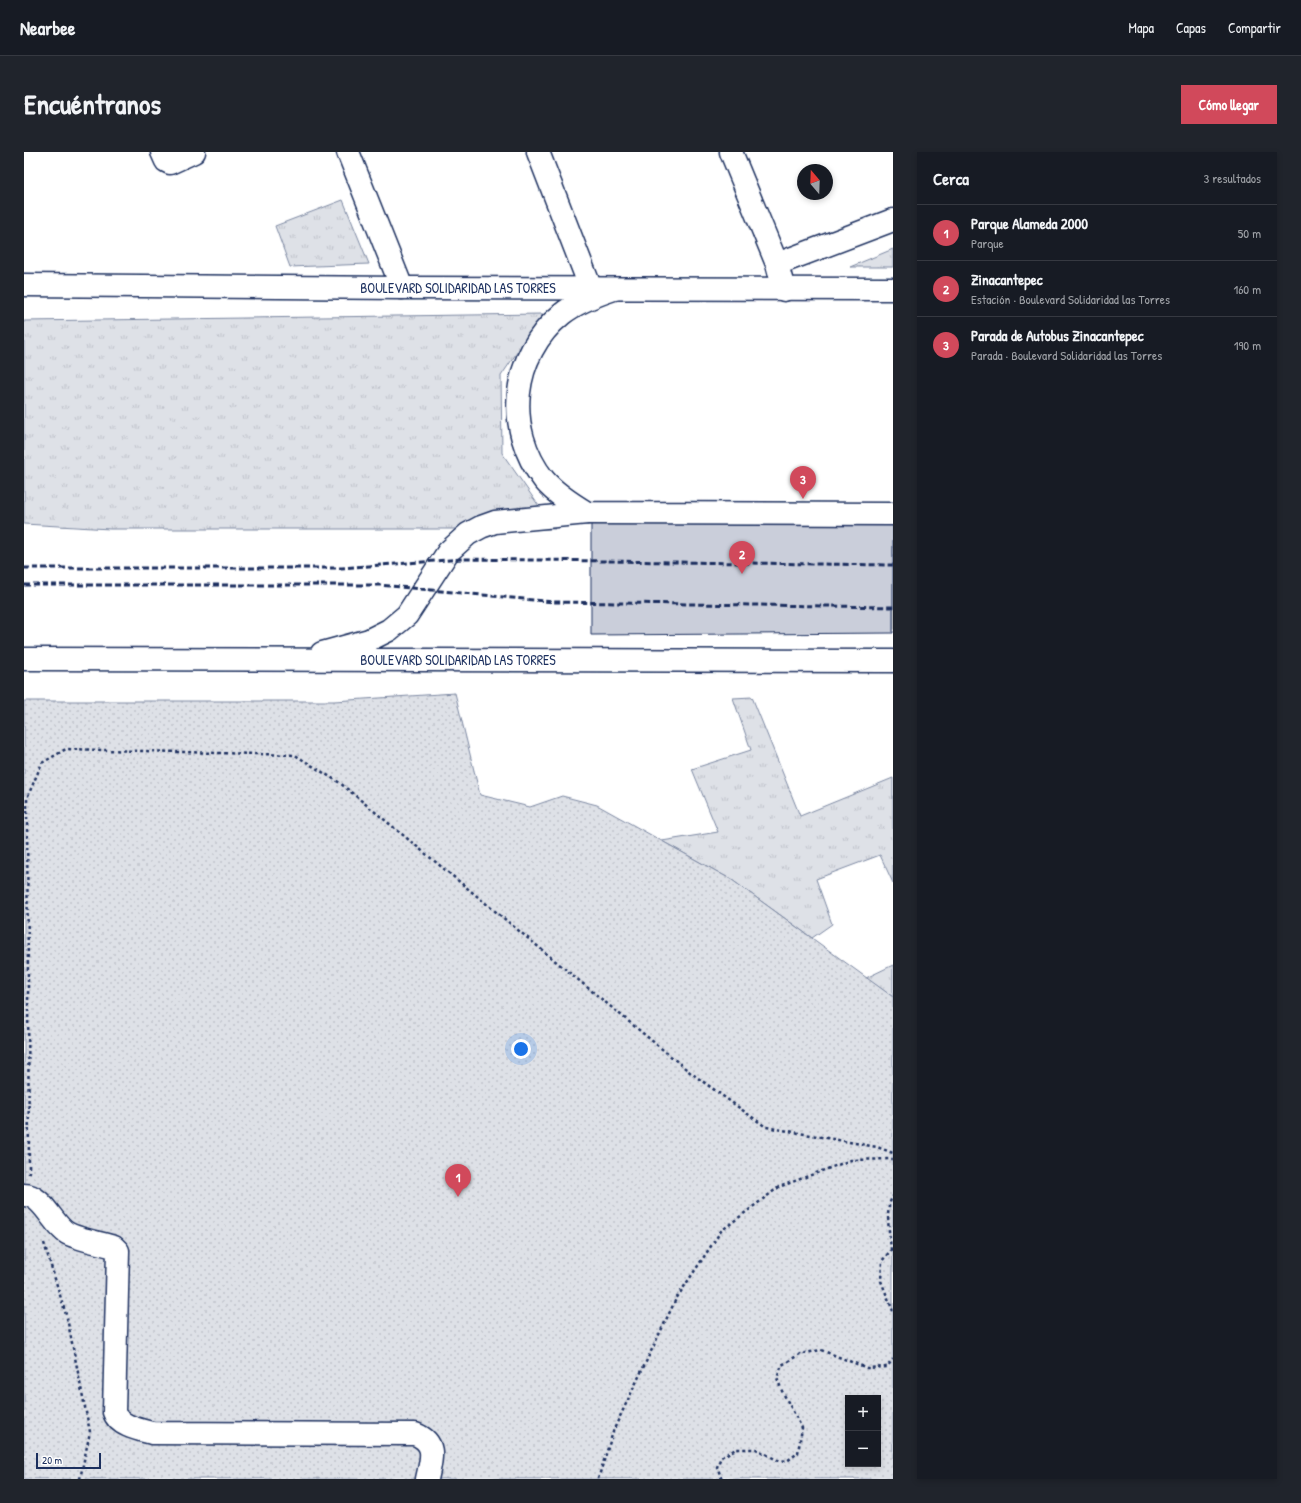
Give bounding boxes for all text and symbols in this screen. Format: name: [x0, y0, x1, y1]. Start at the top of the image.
text: Nearbee: [20, 15, 75, 41]
text: Mapa: [1129, 18, 1154, 37]
text: Capas: [1176, 18, 1206, 37]
text: Compartir: [1228, 18, 1281, 37]
text: Encuéntranos: [24, 85, 161, 123]
button: Cómo llegar: [1181, 85, 1277, 124]
north arrow: [797, 164, 833, 200]
text: Cerca: [933, 167, 969, 190]
text: 3 resultados: [1203, 169, 1261, 187]
text: Parque Alameda 2000: [971, 213, 1088, 234]
text: 1: [944, 224, 948, 242]
text: 50 m: [1238, 224, 1261, 242]
text: Parque: [971, 234, 1004, 252]
text: Zinacantepec: [971, 269, 1042, 290]
street label: BOULEVARD SOLIDARIDAD LAS TORRES: [360, 278, 556, 297]
text: 2: [943, 280, 949, 298]
text: 160 m: [1233, 280, 1261, 298]
text: Estación · Boulevard Solidaridad las Torres: [971, 290, 1170, 308]
text: Parada de Autobus Zinacantepec: [971, 325, 1144, 346]
text: 3: [943, 336, 949, 354]
text: 190 m: [1234, 336, 1261, 354]
text: Parada · Boulevard Solidaridad las Torres: [971, 346, 1162, 364]
pin: 3: [790, 466, 816, 499]
pin: 2: [729, 541, 755, 574]
street label: BOULEVARD SOLIDARIDAD LAS TORRES: [360, 650, 556, 669]
your location: [511, 1039, 531, 1059]
pin: 1: [445, 1164, 471, 1197]
map controls: [845, 1395, 881, 1467]
button: +: [845, 1395, 881, 1431]
button: −: [845, 1431, 881, 1467]
scale bar: [36, 1451, 101, 1470]
text: 20 m: [42, 1453, 62, 1467]

